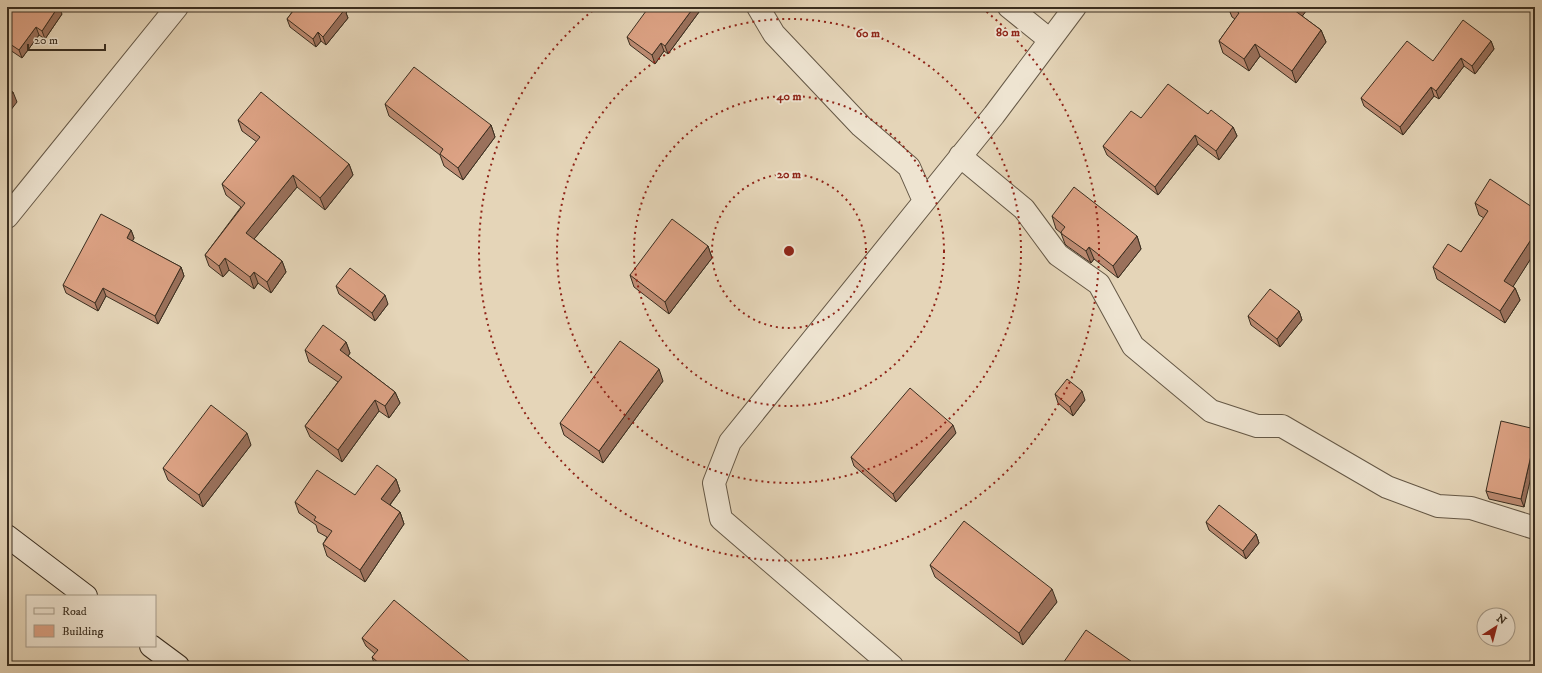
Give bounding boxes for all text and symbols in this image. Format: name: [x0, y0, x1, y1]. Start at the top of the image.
text: 80 m: [996, 25, 1020, 40]
scale bar: [28, 26, 105, 52]
text: 60 m: [856, 26, 880, 41]
text: 20 m: [34, 33, 58, 48]
text: 40 m: [776, 89, 801, 104]
text: 20 m: [777, 167, 801, 182]
centre of rings: [782, 244, 796, 258]
legend: [26, 595, 156, 647]
text: Road: [62, 604, 87, 619]
north arrow: [1476, 607, 1516, 647]
text: N: [1494, 611, 1509, 628]
text: Building: [62, 624, 103, 639]

